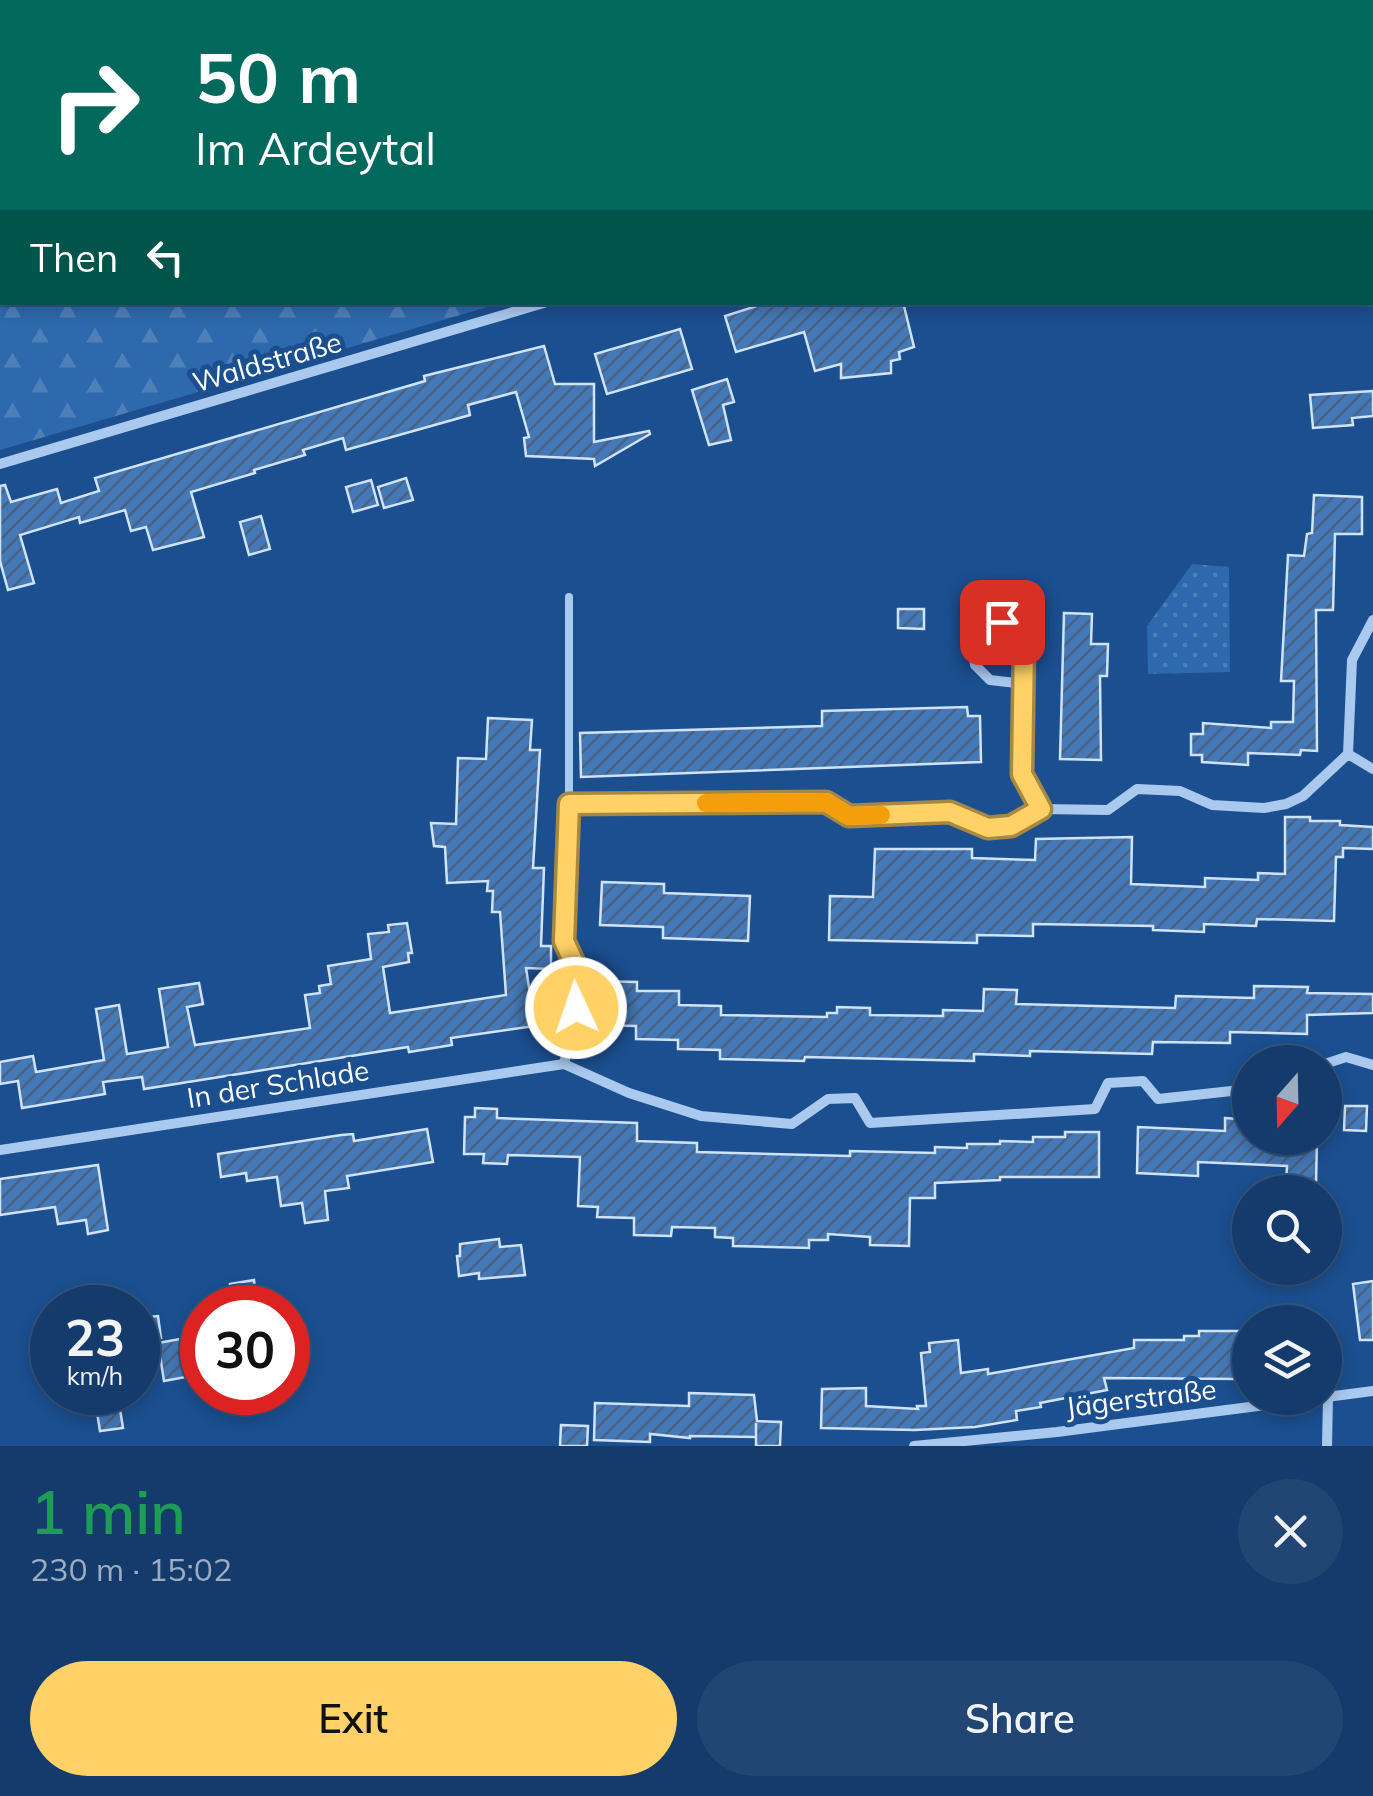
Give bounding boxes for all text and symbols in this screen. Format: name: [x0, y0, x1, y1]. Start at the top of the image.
text: 50 m: [195, 33, 361, 121]
icon: right: [30, 40, 160, 170]
text: Im Ardeytal: [195, 120, 436, 176]
icon: left: [138, 230, 193, 285]
text: Then: [30, 234, 118, 282]
street label: Waldstraße: [188, 324, 345, 399]
pin: [960, 580, 1045, 665]
icon: arrive: [975, 595, 1030, 650]
position arrow: [524, 956, 628, 1060]
north arrow: [1232, 1045, 1342, 1155]
map controls: [1232, 1045, 1342, 1415]
street label: In der Schlade: [184, 1052, 371, 1115]
button: search: [1232, 1175, 1342, 1285]
speed limit sign: 30: [180, 1285, 310, 1415]
button: layers: [1232, 1305, 1342, 1415]
text: 23: [65, 1306, 125, 1369]
text: km/h: [67, 1360, 123, 1391]
street label: Jägerstraße: [1064, 1371, 1218, 1424]
text: 1 min: [30, 1474, 186, 1549]
button: close: [1238, 1479, 1343, 1584]
text: 230 m · 15:02: [30, 1549, 232, 1589]
button: Exit: [30, 1661, 677, 1776]
button: Share: [697, 1661, 1343, 1776]

